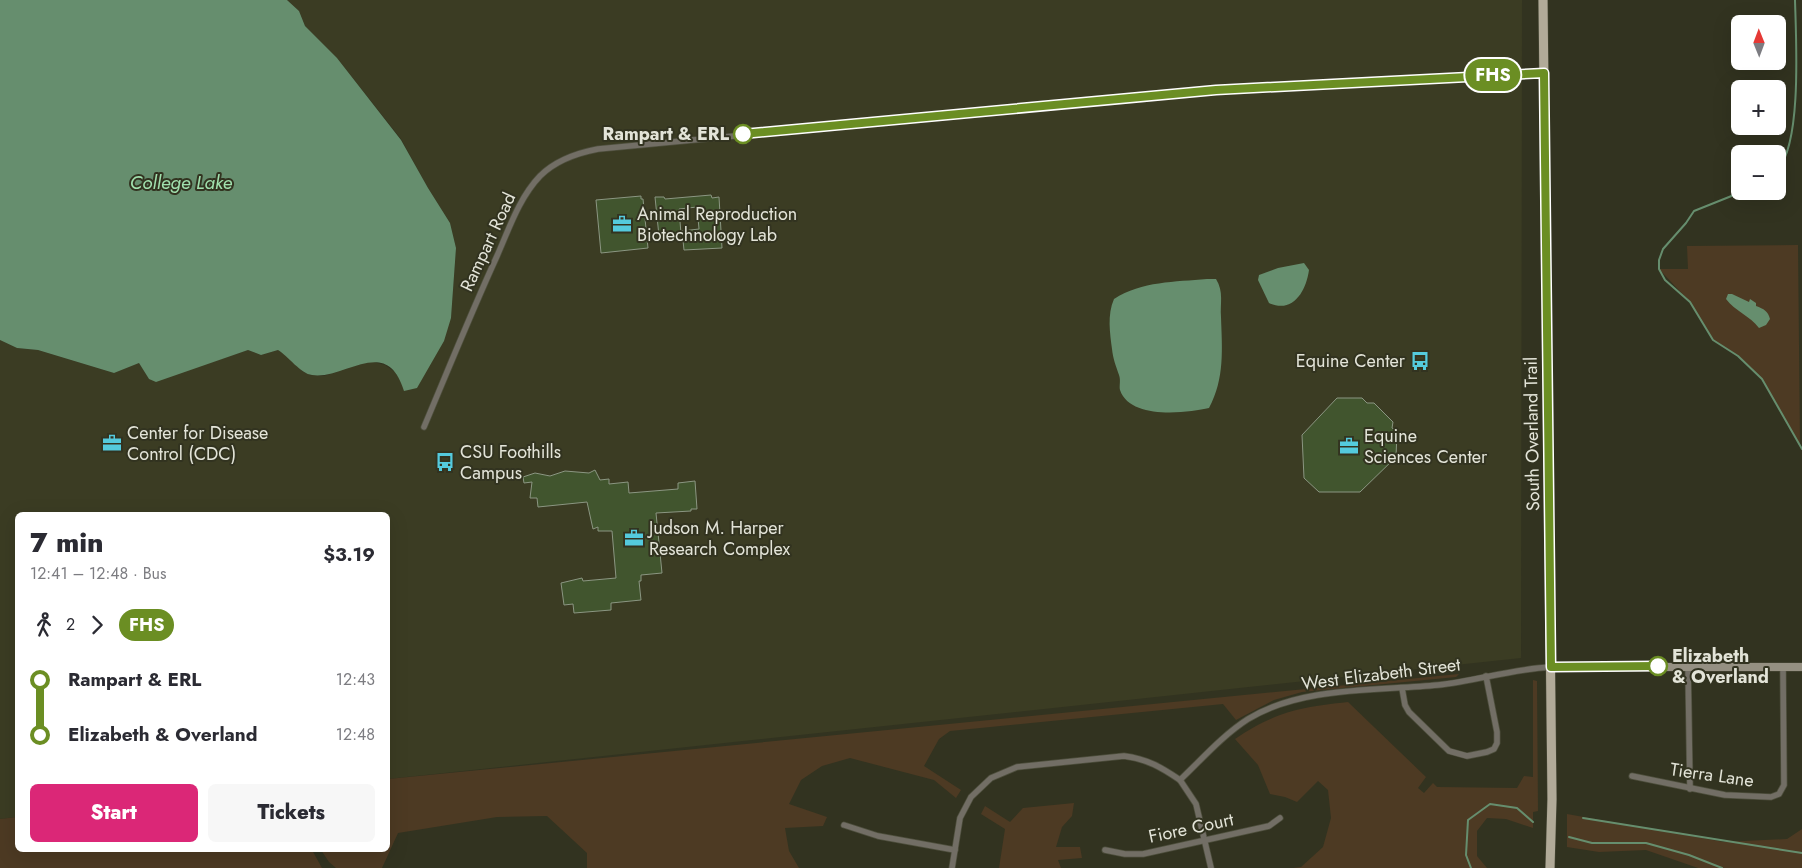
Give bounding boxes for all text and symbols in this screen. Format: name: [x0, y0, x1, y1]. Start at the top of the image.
north arrow: [1731, 15, 1786, 70]
map controls: [1731, 15, 1786, 200]
line badge: FHS: [1464, 59, 1522, 91]
text: FHS: [1475, 62, 1511, 88]
button: +: [1731, 80, 1786, 135]
place label: Rampart & ERL: [603, 121, 729, 147]
marker: Rampart & ERL: [733, 124, 753, 144]
button: −: [1731, 145, 1786, 200]
water label: College Lake: [130, 169, 233, 196]
street label: Rampart Road: [454, 188, 522, 296]
place label: Animal Reproduction Biotechnology Lab: [637, 201, 797, 248]
office icon: Animal Reproduction Biotechnology Lab: [611, 213, 633, 235]
place label: Equine Center: [1296, 348, 1406, 374]
bus stop icon: Equine Center: [1409, 350, 1431, 372]
street label: South Overland Trail: [1518, 357, 1546, 511]
place label: Center for Disease Control (CDC): [127, 420, 268, 467]
place label: Equine Sciences Center: [1364, 423, 1488, 470]
office icon: Center for Disease Control (CDC): [101, 432, 123, 454]
office icon: Equine Sciences Center: [1338, 435, 1360, 457]
place label: CSU Foothills Campus: [460, 439, 561, 486]
bus stop icon: CSU Foothills Campus: [434, 451, 456, 473]
place label: Judson M. Harper Research Complex: [647, 515, 790, 562]
text: 7 min: [30, 522, 104, 563]
office icon: Judson M. Harper Research Complex: [623, 527, 645, 549]
text: $3.19: [323, 541, 375, 568]
text: 12:41 – 12:48 · Bus: [30, 562, 166, 585]
icon: walk: [30, 611, 58, 639]
icon: forward: [83, 611, 111, 639]
text: FHS: [129, 612, 164, 638]
text: 2: [66, 613, 75, 636]
place label: Elizabeth & Overland: [1672, 643, 1769, 690]
street label: West Elizabeth Street: [1300, 651, 1463, 697]
marker: Elizabeth & Overland: [1648, 656, 1668, 676]
text: Rampart & ERL: [68, 666, 201, 693]
text: 12:43: [336, 668, 375, 691]
text: Elizabeth & Overland: [68, 721, 257, 748]
text: 12:48: [336, 723, 375, 746]
street label: Tierra Lane: [1668, 756, 1756, 794]
button: Start: [30, 784, 198, 842]
button: Tickets: [208, 784, 375, 842]
street label: Fiore Court: [1146, 806, 1237, 850]

